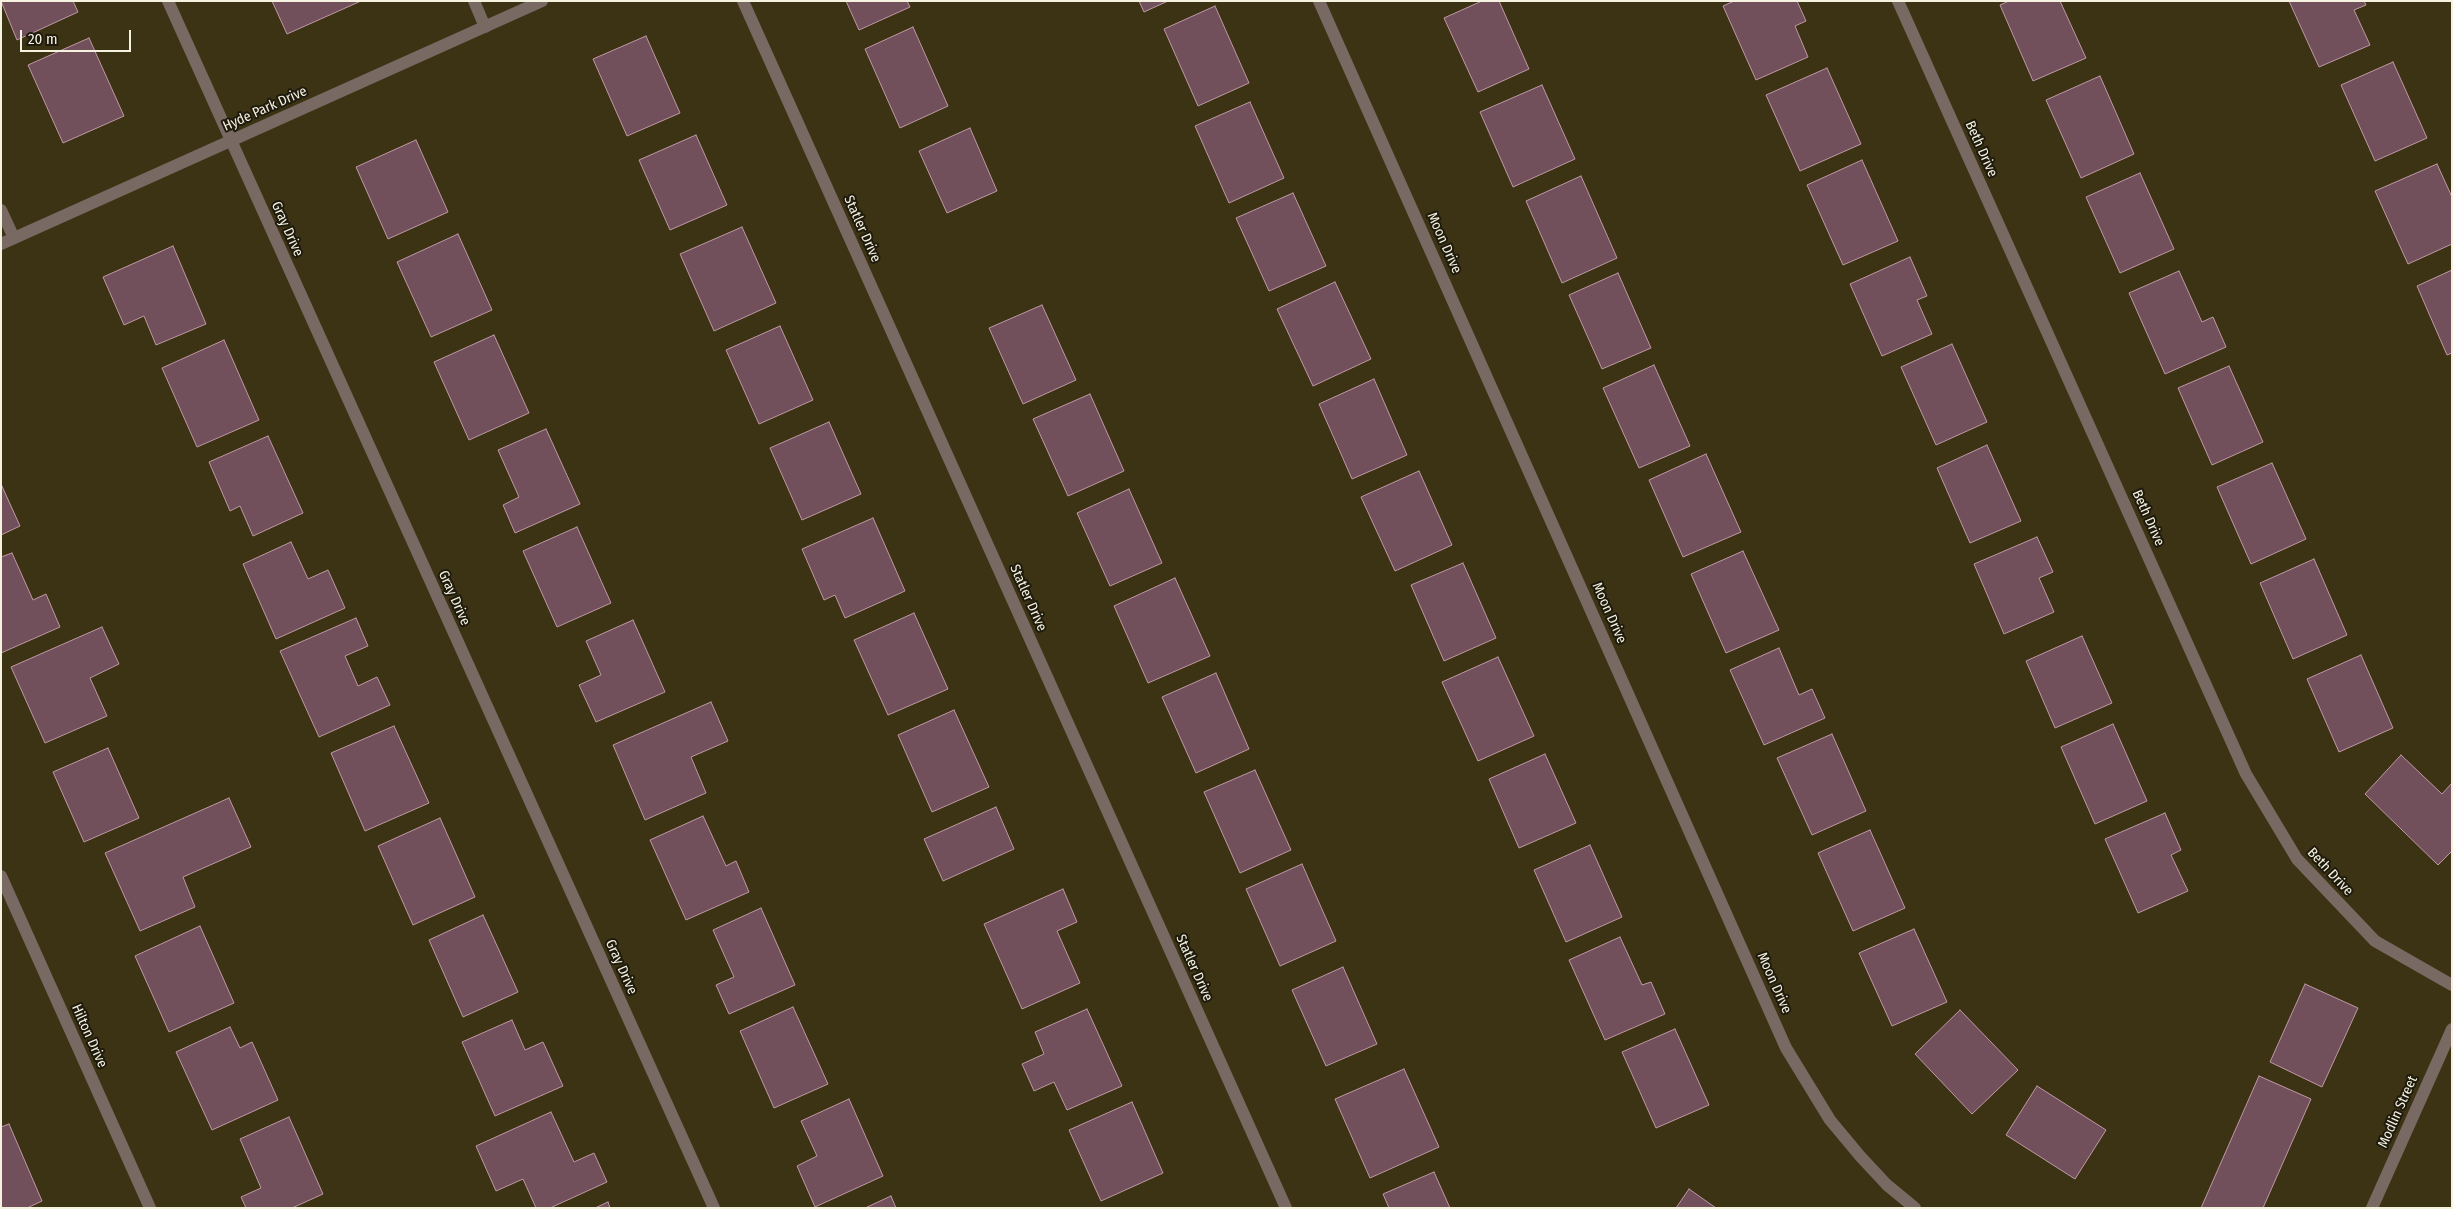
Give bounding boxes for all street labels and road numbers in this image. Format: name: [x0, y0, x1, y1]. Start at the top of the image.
street label: Hyde Park Drive: [220, 83, 310, 135]
street label: Beth Drive: [1961, 118, 2001, 180]
street label: Statler Drive: [840, 193, 884, 265]
street label: Gray Drive: [267, 199, 307, 259]
street label: Moon Drive: [1423, 210, 1465, 276]
street label: Beth Drive: [2128, 487, 2168, 549]
street label: Statler Drive: [1006, 562, 1050, 634]
street label: Gray Drive: [434, 568, 474, 628]
street label: Moon Drive: [1588, 580, 1630, 646]
street label: Beth Drive: [2304, 845, 2356, 899]
street label: Statler Drive: [1172, 932, 1216, 1004]
street label: Gray Drive: [601, 937, 641, 997]
street label: Moon Drive: [1753, 950, 1795, 1016]
street label: Hilton Drive: [68, 1002, 110, 1070]
street label: Modlin Street: [2375, 1073, 2421, 1151]

